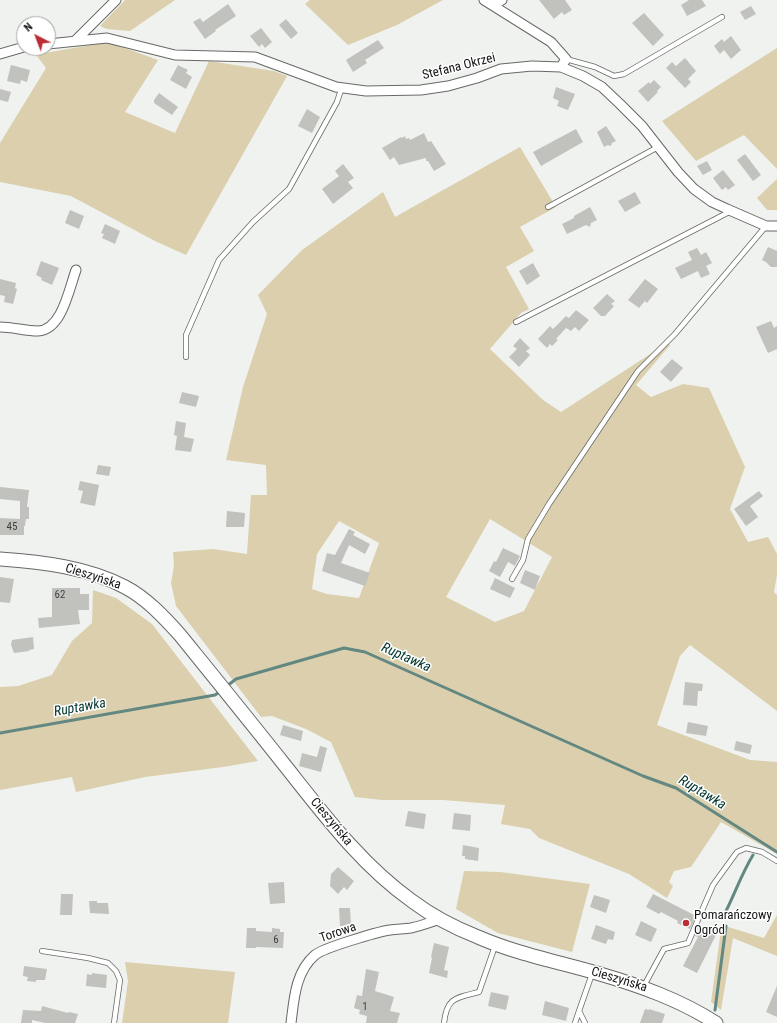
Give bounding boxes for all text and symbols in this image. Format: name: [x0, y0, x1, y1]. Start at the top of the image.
north arrow: [16, 16, 56, 56]
text: N: [21, 20, 35, 35]
street label: Stefana Okrzei: [421, 50, 497, 84]
house number: 45: [7, 520, 17, 534]
street label: Cieszyńska: [63, 561, 123, 593]
house number: 62: [55, 588, 65, 602]
water label: Ruptawka: [379, 640, 433, 676]
water label: Ruptawka: [53, 695, 107, 721]
water label: Ruptawka: [675, 772, 729, 814]
street label: Cieszyńska: [306, 795, 356, 849]
place label: Pomarańczowy Ogród: [694, 908, 772, 939]
marker: Pomarańczowy Ogród: [681, 918, 691, 928]
street label: Torowa: [318, 919, 358, 947]
house number: 6: [273, 933, 279, 947]
street label: Cieszyńska: [589, 964, 649, 996]
house number: 1: [362, 1000, 368, 1014]

